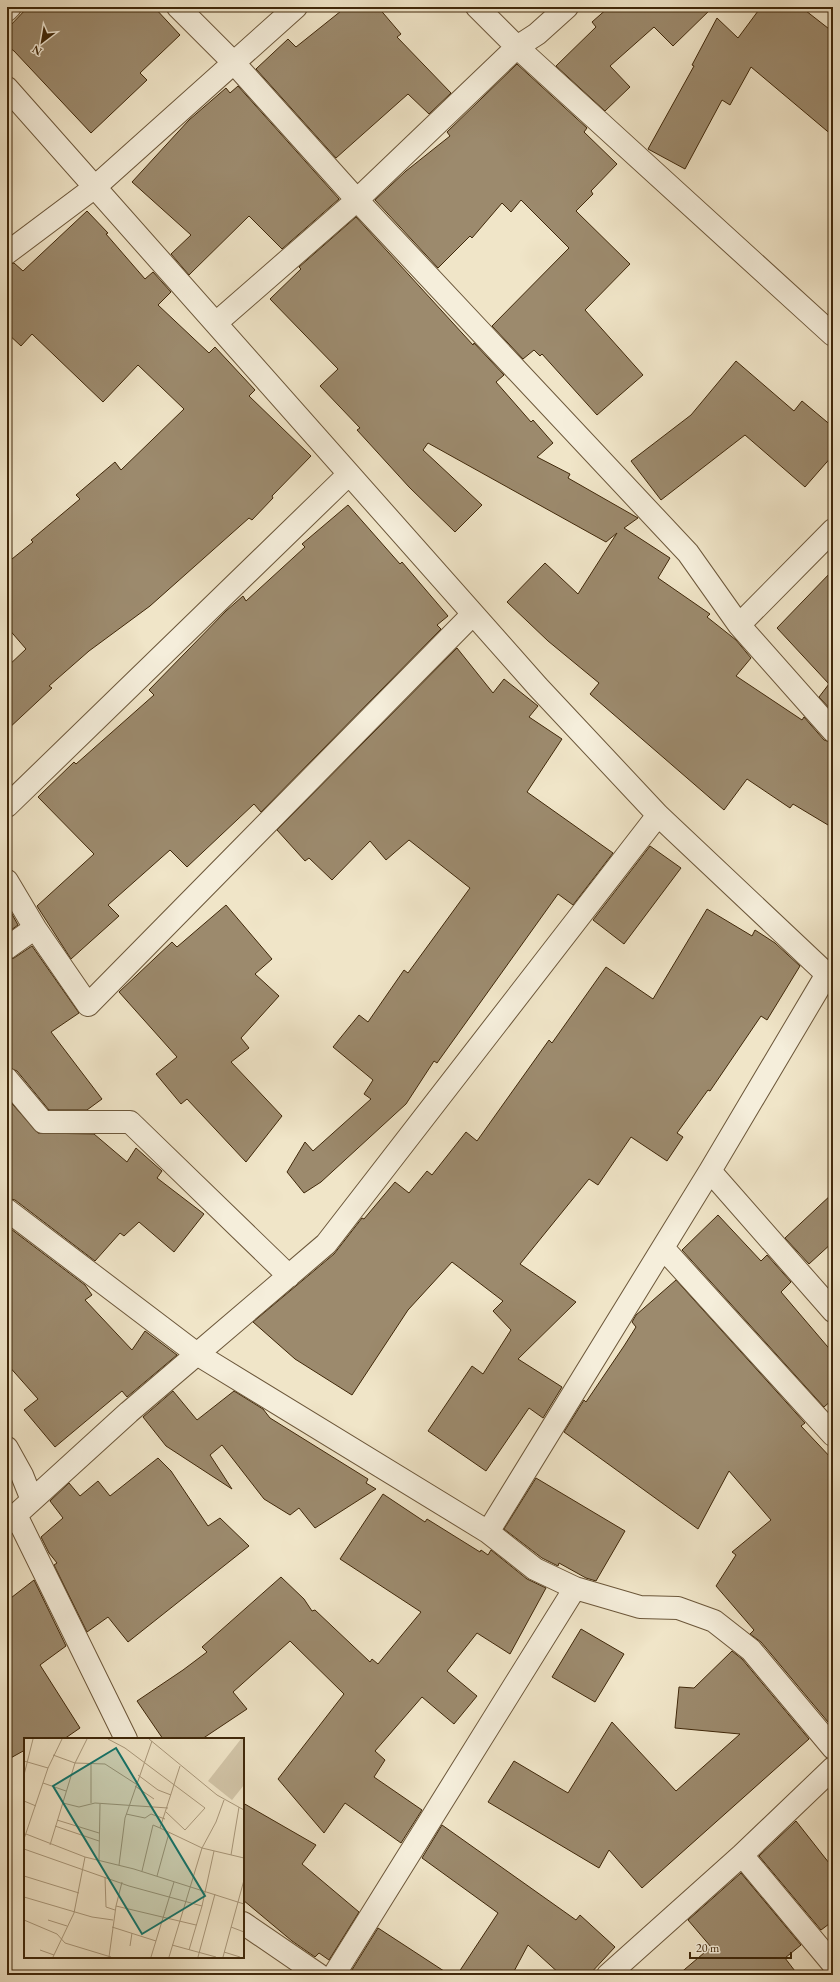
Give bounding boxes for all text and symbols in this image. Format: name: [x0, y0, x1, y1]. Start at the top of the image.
north arrow: [22, 22, 62, 62]
text: N: [29, 42, 44, 59]
inset map: [24, 1738, 244, 1958]
scale bar: [690, 1934, 791, 1960]
text: 20 m: [696, 1940, 720, 1956]

